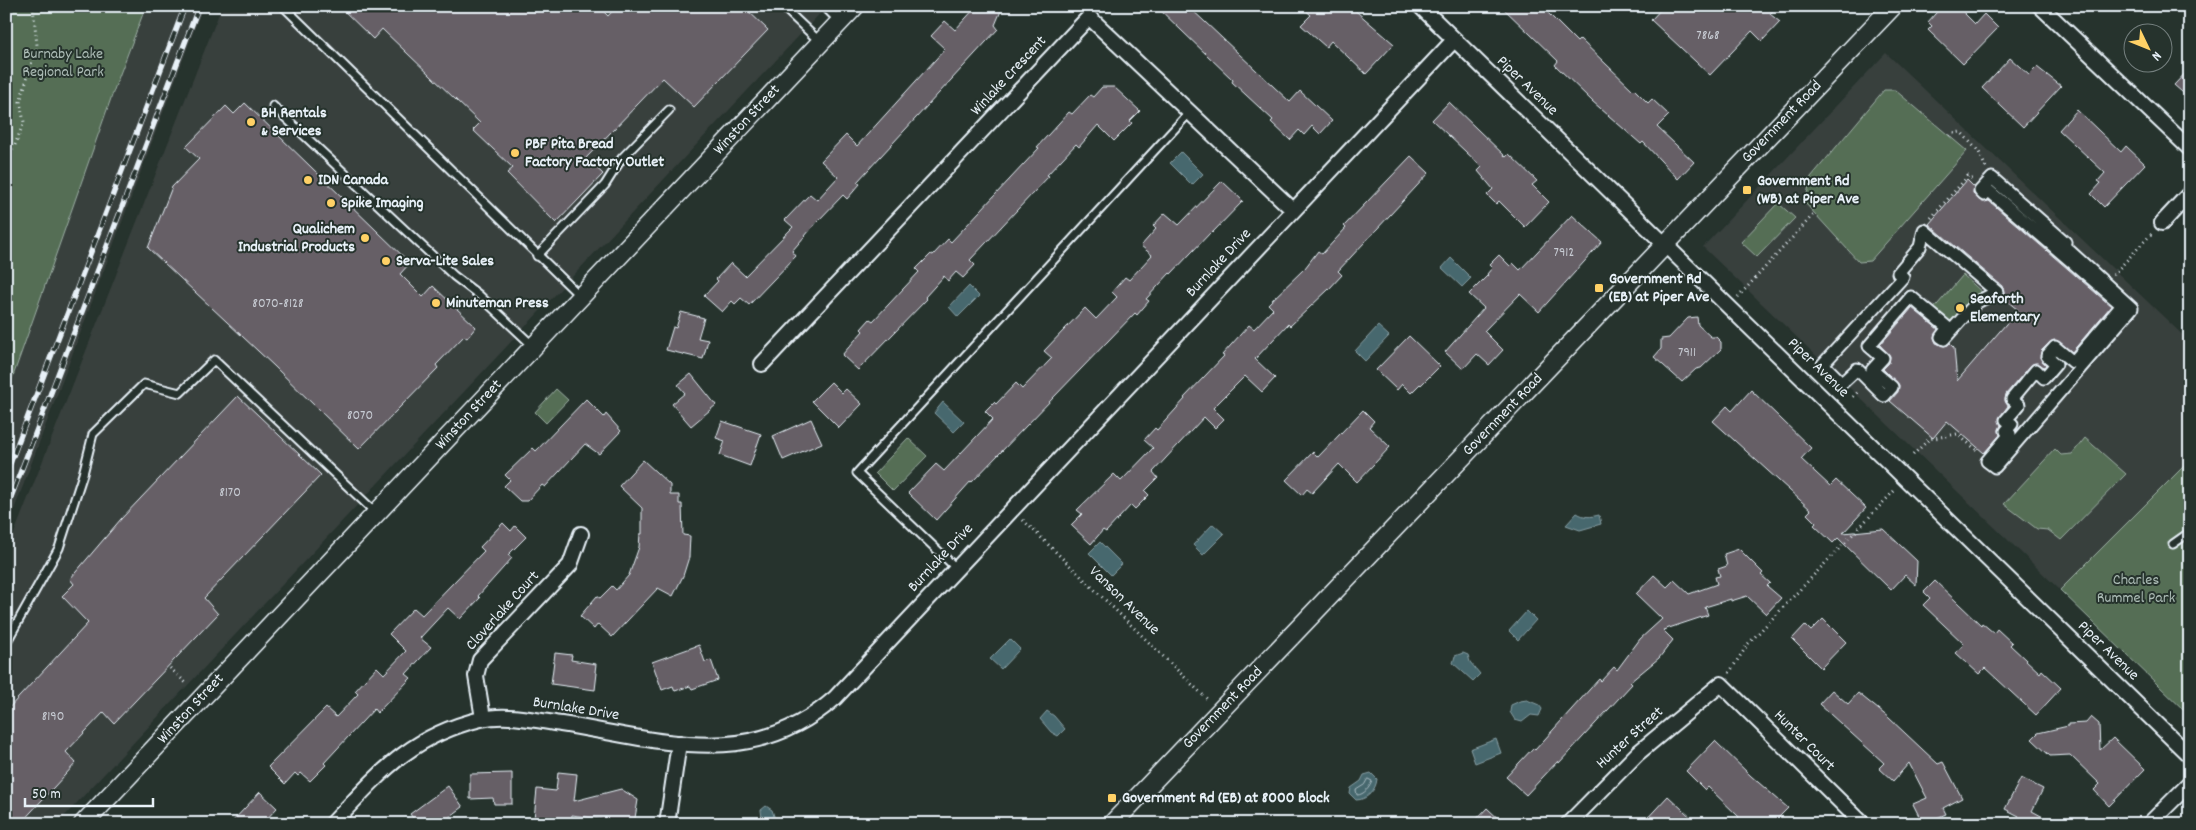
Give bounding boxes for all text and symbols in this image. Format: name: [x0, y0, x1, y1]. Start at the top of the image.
north arrow: [2124, 22, 2174, 72]
house number: 7868: [1696, 26, 1720, 46]
street label: Winlake Crescent: [966, 31, 1052, 121]
park label: Burnaby Lake Regional Park: [22, 43, 104, 84]
text: N: [2146, 46, 2166, 65]
street label: Piper Avenue: [1491, 51, 1563, 121]
street label: Government Road: [1737, 75, 1827, 169]
street label: Winston Street: [708, 79, 786, 160]
place label: BH Rentals & Services: [261, 102, 327, 143]
marker: BH Rentals & Services: [245, 116, 257, 128]
place label: PBF Pita Bread Factory Factory Outlet: [525, 133, 664, 174]
marker: PBF Pita Bread Factory Factory Outlet: [509, 147, 521, 159]
place label: IDN Canada: [318, 169, 390, 192]
place label: Government Rd (WB) at Piper Ave: [1757, 170, 1859, 211]
marker: IDN Canada: [302, 174, 314, 186]
marker: Government Rd (WB) at Piper Ave: [1741, 184, 1753, 196]
place label: Spike Imaging: [341, 192, 423, 215]
marker: Spike Imaging: [325, 197, 337, 209]
place label: Qualichem Industrial Products: [238, 218, 355, 259]
street label: Burnlake Drive: [1181, 223, 1257, 303]
marker: Qualichem Industrial Products: [359, 232, 371, 244]
house number: 7912: [1554, 243, 1574, 263]
place label: Serva-Lite Sales: [396, 250, 494, 273]
marker: Serva-Lite Sales: [380, 255, 392, 267]
place label: Government Rd (EB) at Piper Ave: [1609, 268, 1709, 309]
marker: Government Rd (EB) at Piper Ave: [1593, 282, 1605, 294]
place label: Seaforth Elementary: [1970, 288, 2041, 329]
place label: Minuteman Press: [446, 292, 549, 315]
house number: 8070-8128: [252, 294, 304, 314]
marker: Minuteman Press: [430, 297, 442, 309]
marker: Seaforth Elementary: [1954, 302, 1966, 314]
street label: Piper Avenue: [1782, 333, 1854, 403]
house number: 7911: [1678, 343, 1696, 363]
street label: Government Road: [1458, 368, 1548, 462]
street label: Winston Street: [430, 374, 508, 455]
house number: 8070: [347, 406, 373, 426]
house number: 8170: [219, 483, 241, 503]
street label: Burnlake Drive: [903, 518, 979, 598]
street label: Vanson Avenue: [1083, 561, 1165, 641]
street label: Cloverlake Court: [461, 566, 545, 656]
park label: Charles Rummel Park: [2097, 569, 2175, 610]
street label: Piper Avenue: [2072, 616, 2144, 686]
street label: Government Road: [1178, 661, 1268, 755]
street label: Winston Street: [152, 668, 230, 749]
street label: Burnlake Drive: [531, 691, 621, 727]
street label: Hunter Street: [1591, 701, 1669, 775]
street label: Hunter Court: [1768, 705, 1840, 777]
house number: 8190: [42, 707, 64, 727]
scale bar: [25, 775, 152, 807]
text: 50 m: [32, 784, 61, 806]
place label: Government Rd (EB) at 8000 Block: [1122, 787, 1330, 810]
marker: Government Rd (EB) at 8000 Block: [1106, 792, 1118, 804]

